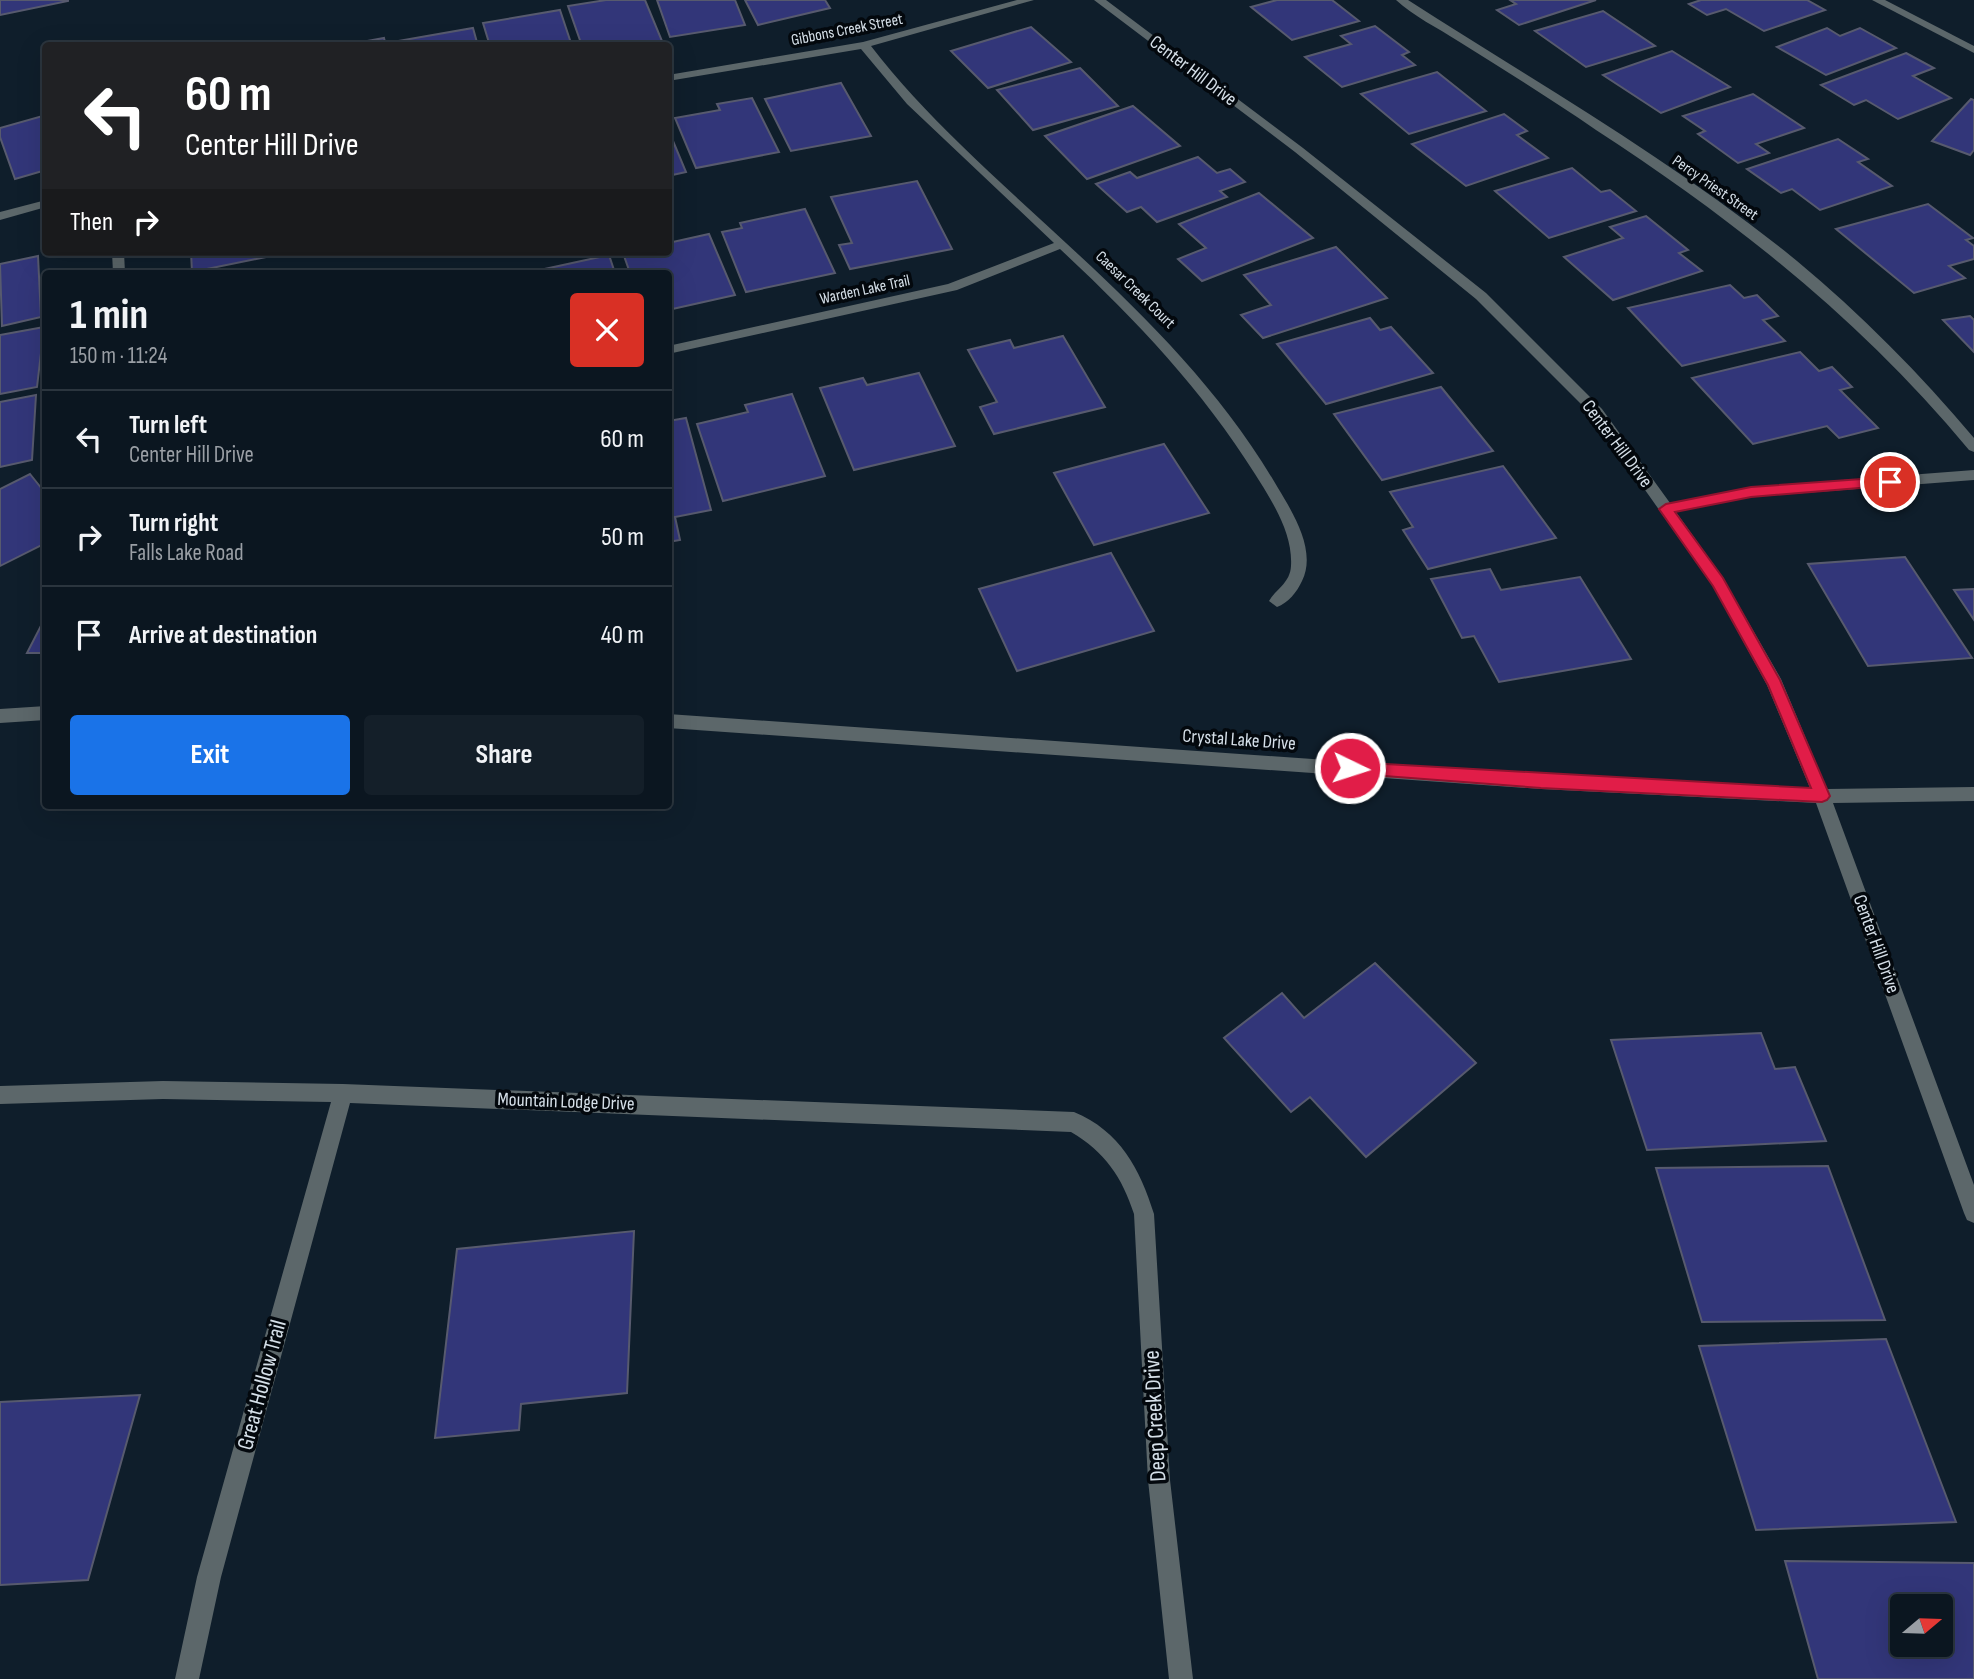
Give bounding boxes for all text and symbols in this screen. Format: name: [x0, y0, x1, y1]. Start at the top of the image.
street label: Gibbons Creek Street: [790, 10, 905, 50]
street label: Center Hill Drive: [1145, 31, 1241, 111]
text: 60 m: [185, 66, 272, 125]
icon: left: [70, 70, 161, 161]
text: Center Hill Drive: [185, 126, 359, 165]
street label: Percy Priest Street: [1668, 151, 1762, 225]
icon: right: [127, 203, 165, 241]
text: Then: [70, 207, 113, 238]
street label: Caesar Creek Court: [1091, 247, 1179, 333]
street label: Warden Lake Trail: [818, 271, 912, 309]
text: 1 min: [70, 290, 148, 341]
button: close: [570, 293, 644, 367]
text: 150 m · 11:24: [70, 342, 167, 370]
street label: Center Hill Drive: [1577, 396, 1657, 492]
text: Turn left: [129, 410, 207, 441]
icon: left: [70, 420, 108, 458]
text: 60 m: [600, 424, 644, 455]
text: Center Hill Drive: [129, 441, 254, 469]
pin: [1860, 452, 1920, 512]
icon: arrive: [1871, 463, 1909, 501]
text: Turn right: [129, 508, 218, 539]
icon: right: [70, 518, 108, 556]
text: 50 m: [601, 522, 644, 553]
text: Falls Lake Road: [129, 539, 244, 567]
icon: arrive: [70, 616, 108, 654]
text: Arrive at destination: [129, 620, 317, 651]
text: 40 m: [601, 620, 644, 651]
button: Exit: [70, 715, 350, 795]
button: Share: [364, 715, 644, 795]
street label: Crystal Lake Drive: [1182, 725, 1296, 755]
position arrow: [1313, 731, 1387, 805]
street label: Center Hill Drive: [1848, 892, 1904, 996]
street label: Mountain Lodge Drive: [497, 1088, 635, 1116]
street label: Great Hollow Trail: [231, 1317, 293, 1453]
street label: Deep Creek Drive: [1138, 1350, 1172, 1482]
north arrow: [1890, 1594, 1953, 1657]
map controls: [1890, 1594, 1953, 1657]

